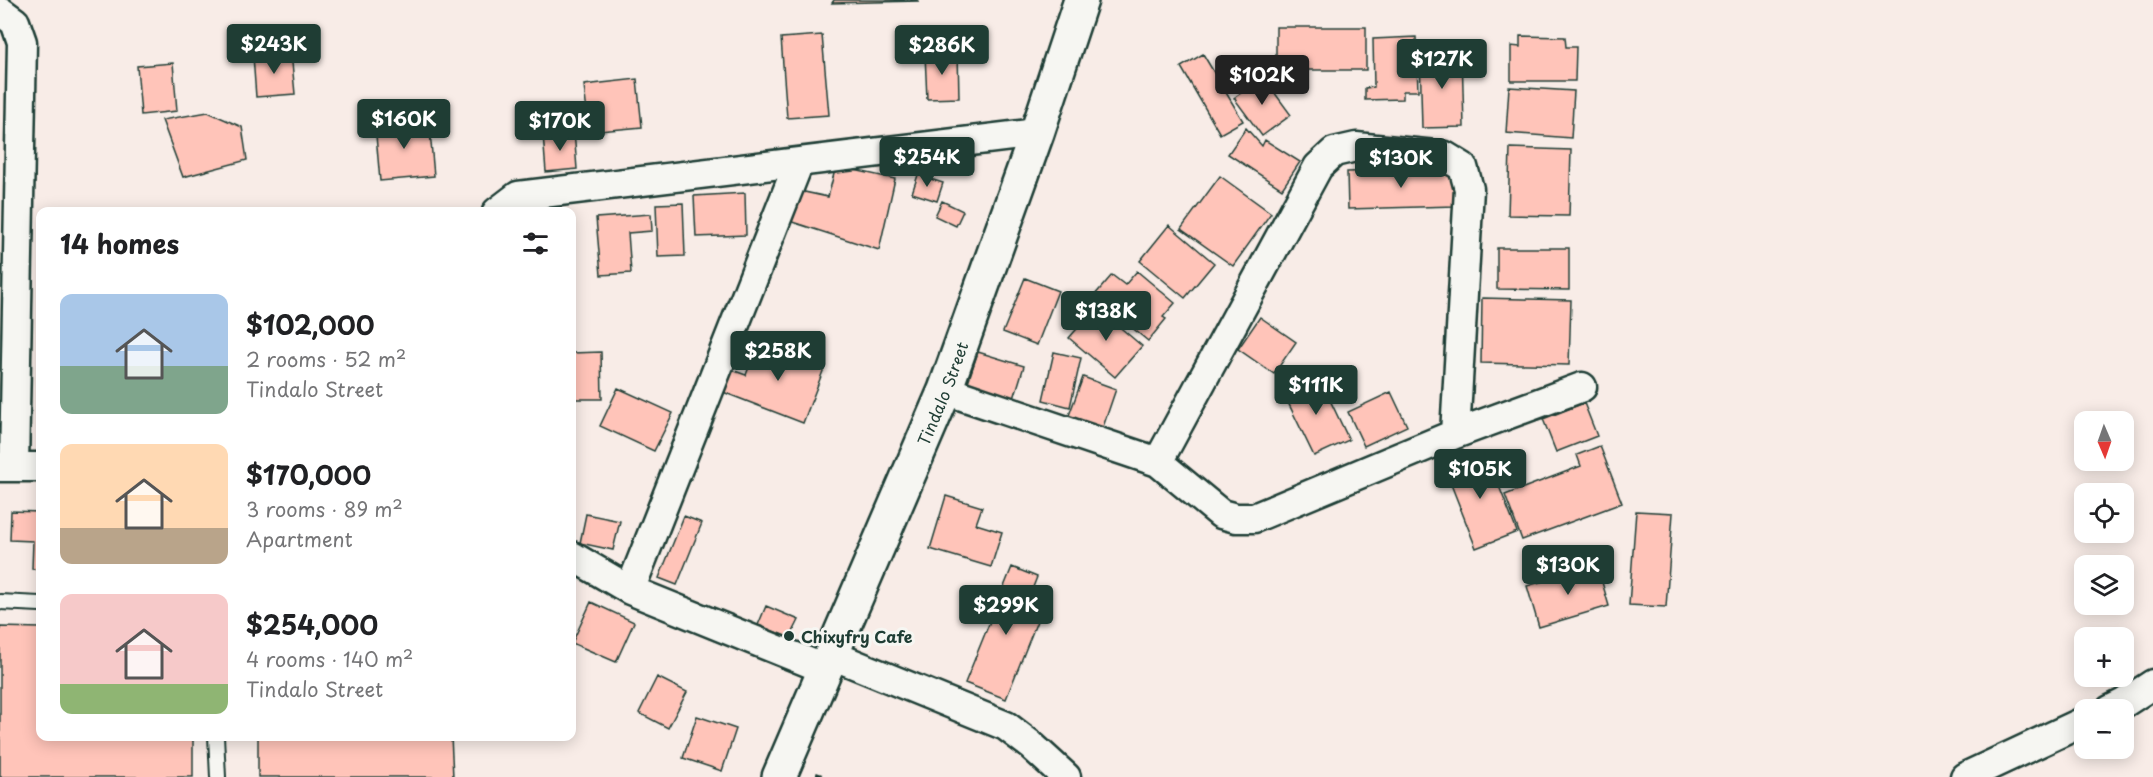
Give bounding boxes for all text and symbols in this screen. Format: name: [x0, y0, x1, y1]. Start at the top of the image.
pin: $243K: [232, 24, 316, 75]
pin: $286K: [900, 25, 984, 76]
text: $243K: [241, 28, 307, 58]
text: $286K: [909, 29, 975, 59]
pin: $127K: [1400, 39, 1484, 90]
text: $127K: [1411, 43, 1473, 73]
pin: $102K: [1220, 55, 1304, 106]
text: $102K: [1229, 59, 1295, 89]
pin: $160K: [362, 99, 446, 150]
pin: $170K: [518, 101, 602, 152]
text: $160K: [371, 103, 437, 133]
text: $170K: [529, 105, 591, 135]
pin: $254K: [885, 137, 969, 188]
pin: $130K: [1359, 138, 1443, 189]
text: $254K: [894, 141, 960, 171]
text: $130K: [1369, 142, 1433, 172]
text: 14 homes: [60, 224, 179, 263]
icon: filters: [519, 227, 552, 260]
pin: $138K: [1064, 291, 1148, 342]
text: $138K: [1075, 295, 1137, 325]
text: $102,000: [246, 305, 374, 344]
icon: home: [108, 318, 180, 390]
pin: $258K: [736, 331, 820, 382]
text: $258K: [744, 335, 812, 365]
street label: Tindalo Street: [911, 338, 974, 449]
text: 2 rooms · 52 m²: [246, 344, 406, 374]
pin: $111K: [1274, 365, 1358, 416]
text: $111K: [1288, 369, 1344, 399]
text: Tindalo Street: [246, 374, 383, 404]
north arrow: [2074, 411, 2134, 471]
map controls: [2074, 411, 2134, 759]
pin: $105K: [1438, 449, 1522, 500]
text: $105K: [1448, 453, 1512, 483]
text: $170,000: [246, 455, 371, 494]
icon: home: [108, 468, 180, 540]
button: locate: [2074, 483, 2134, 543]
text: 3 rooms · 89 m²: [246, 494, 403, 524]
text: Apartment: [246, 524, 353, 554]
pin: $130K: [1526, 545, 1610, 596]
text: $130K: [1536, 549, 1600, 579]
button: layers: [2074, 555, 2134, 615]
pin: $299K: [964, 585, 1048, 636]
text: $299K: [973, 589, 1039, 619]
text: $254,000: [246, 605, 378, 644]
icon: home: [108, 618, 180, 690]
place label: Chixyfry Cafe: [801, 624, 913, 648]
button: +: [2074, 627, 2134, 687]
marker: Chixyfry Cafe: [782, 629, 796, 643]
text: 4 rooms · 140 m²: [246, 644, 413, 674]
text: Tindalo Street: [246, 674, 383, 704]
button: −: [2074, 699, 2134, 759]

